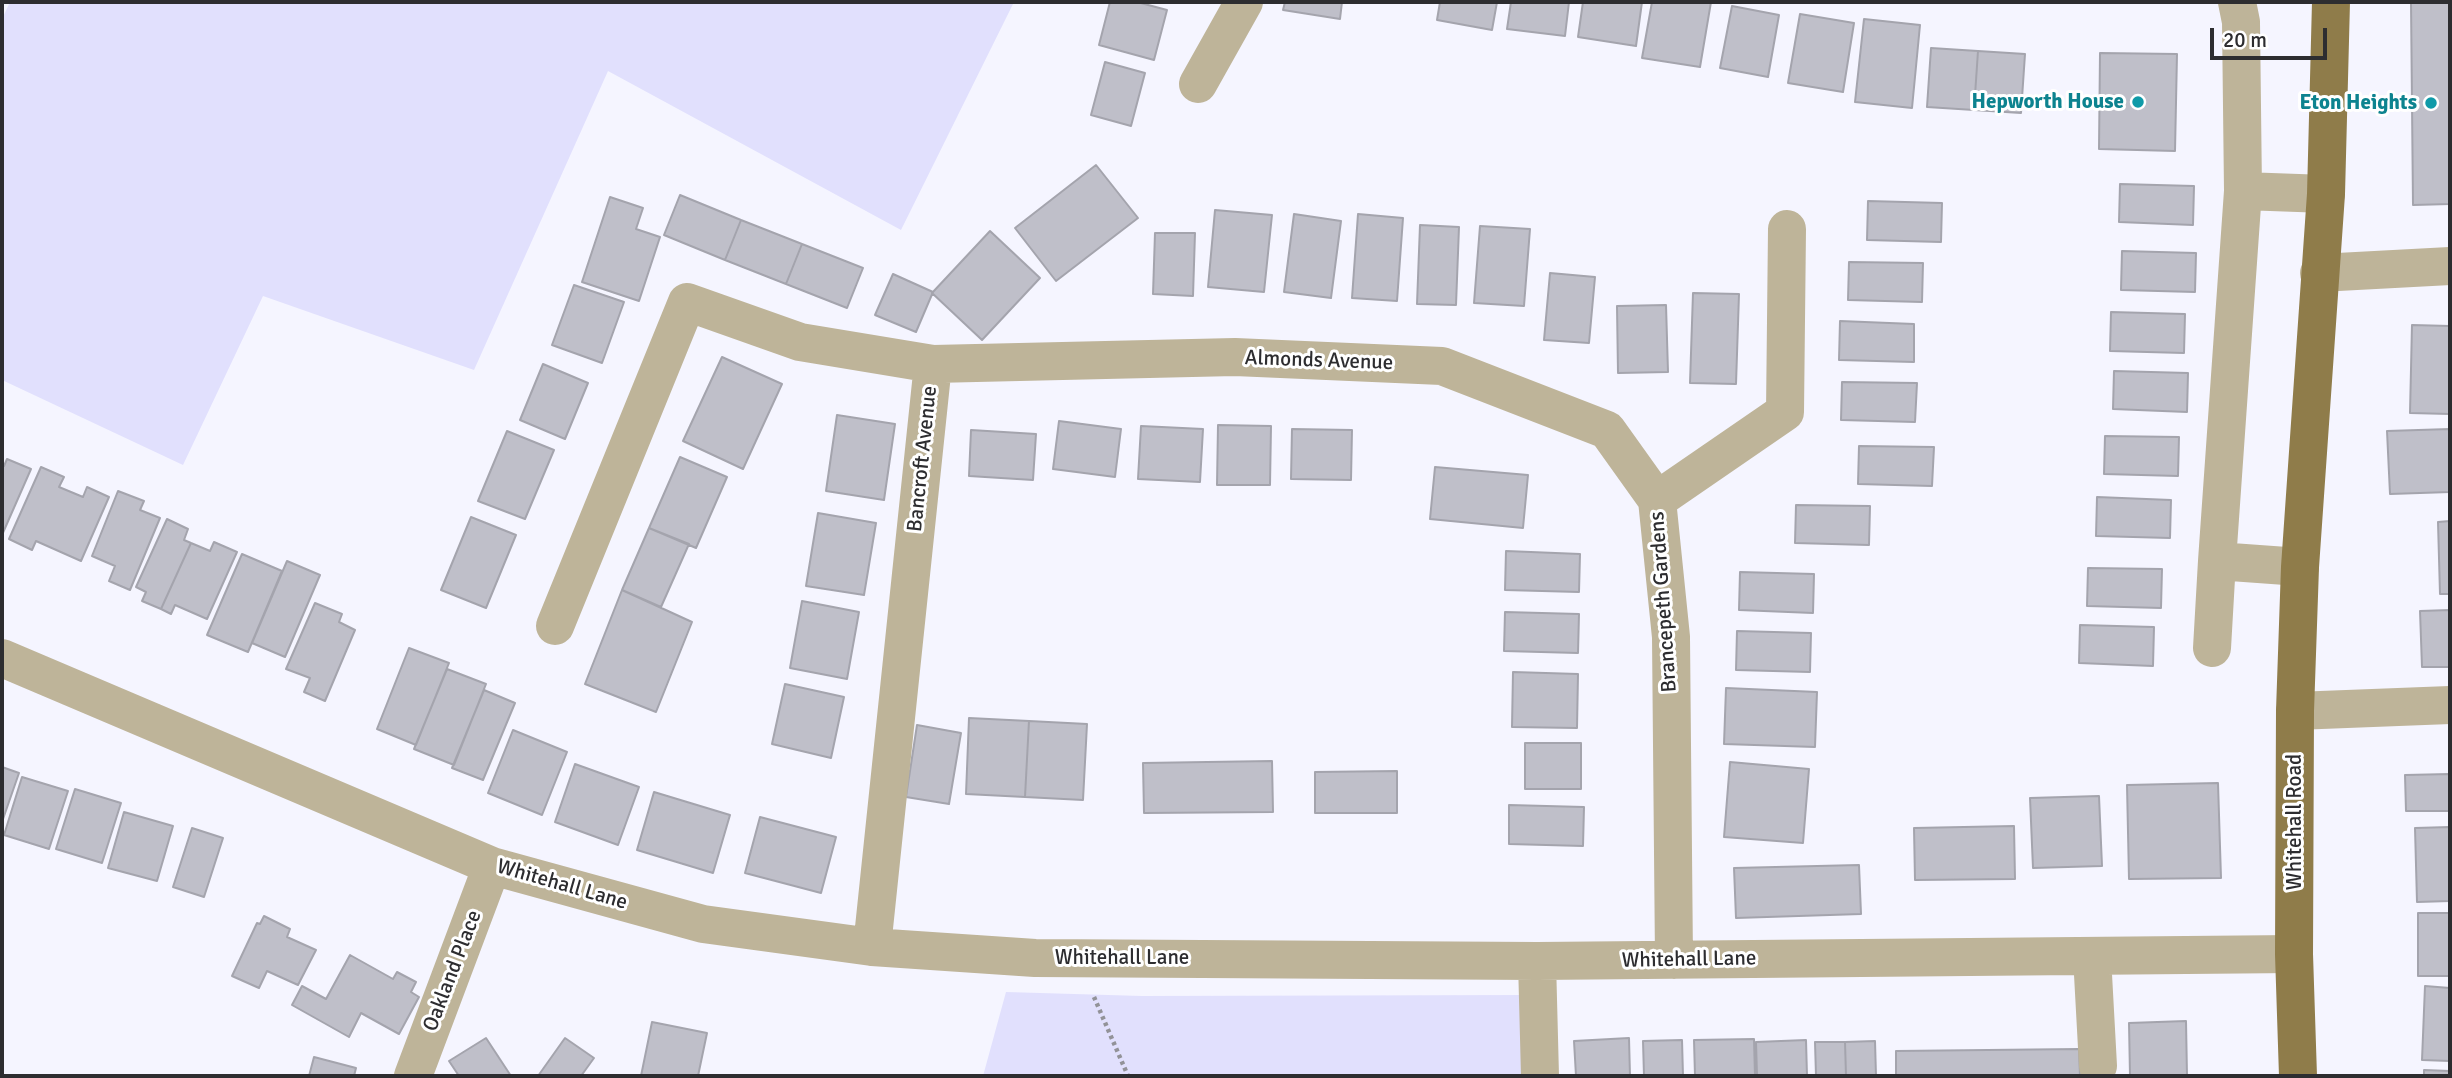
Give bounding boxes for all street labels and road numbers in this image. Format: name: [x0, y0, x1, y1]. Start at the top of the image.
street label: Almonds Avenue: [1244, 346, 1394, 376]
street label: Bancroft Avenue: [903, 385, 943, 533]
street label: Brancepeth Gardens: [1645, 511, 1683, 693]
street label: Whitehall Road: [2282, 754, 2308, 890]
street label: Whitehall Lane: [494, 854, 630, 916]
street label: Oakland Place: [418, 907, 488, 1035]
street label: Whitehall Lane: [1055, 945, 1189, 971]
street label: Whitehall Lane: [1621, 946, 1757, 974]

